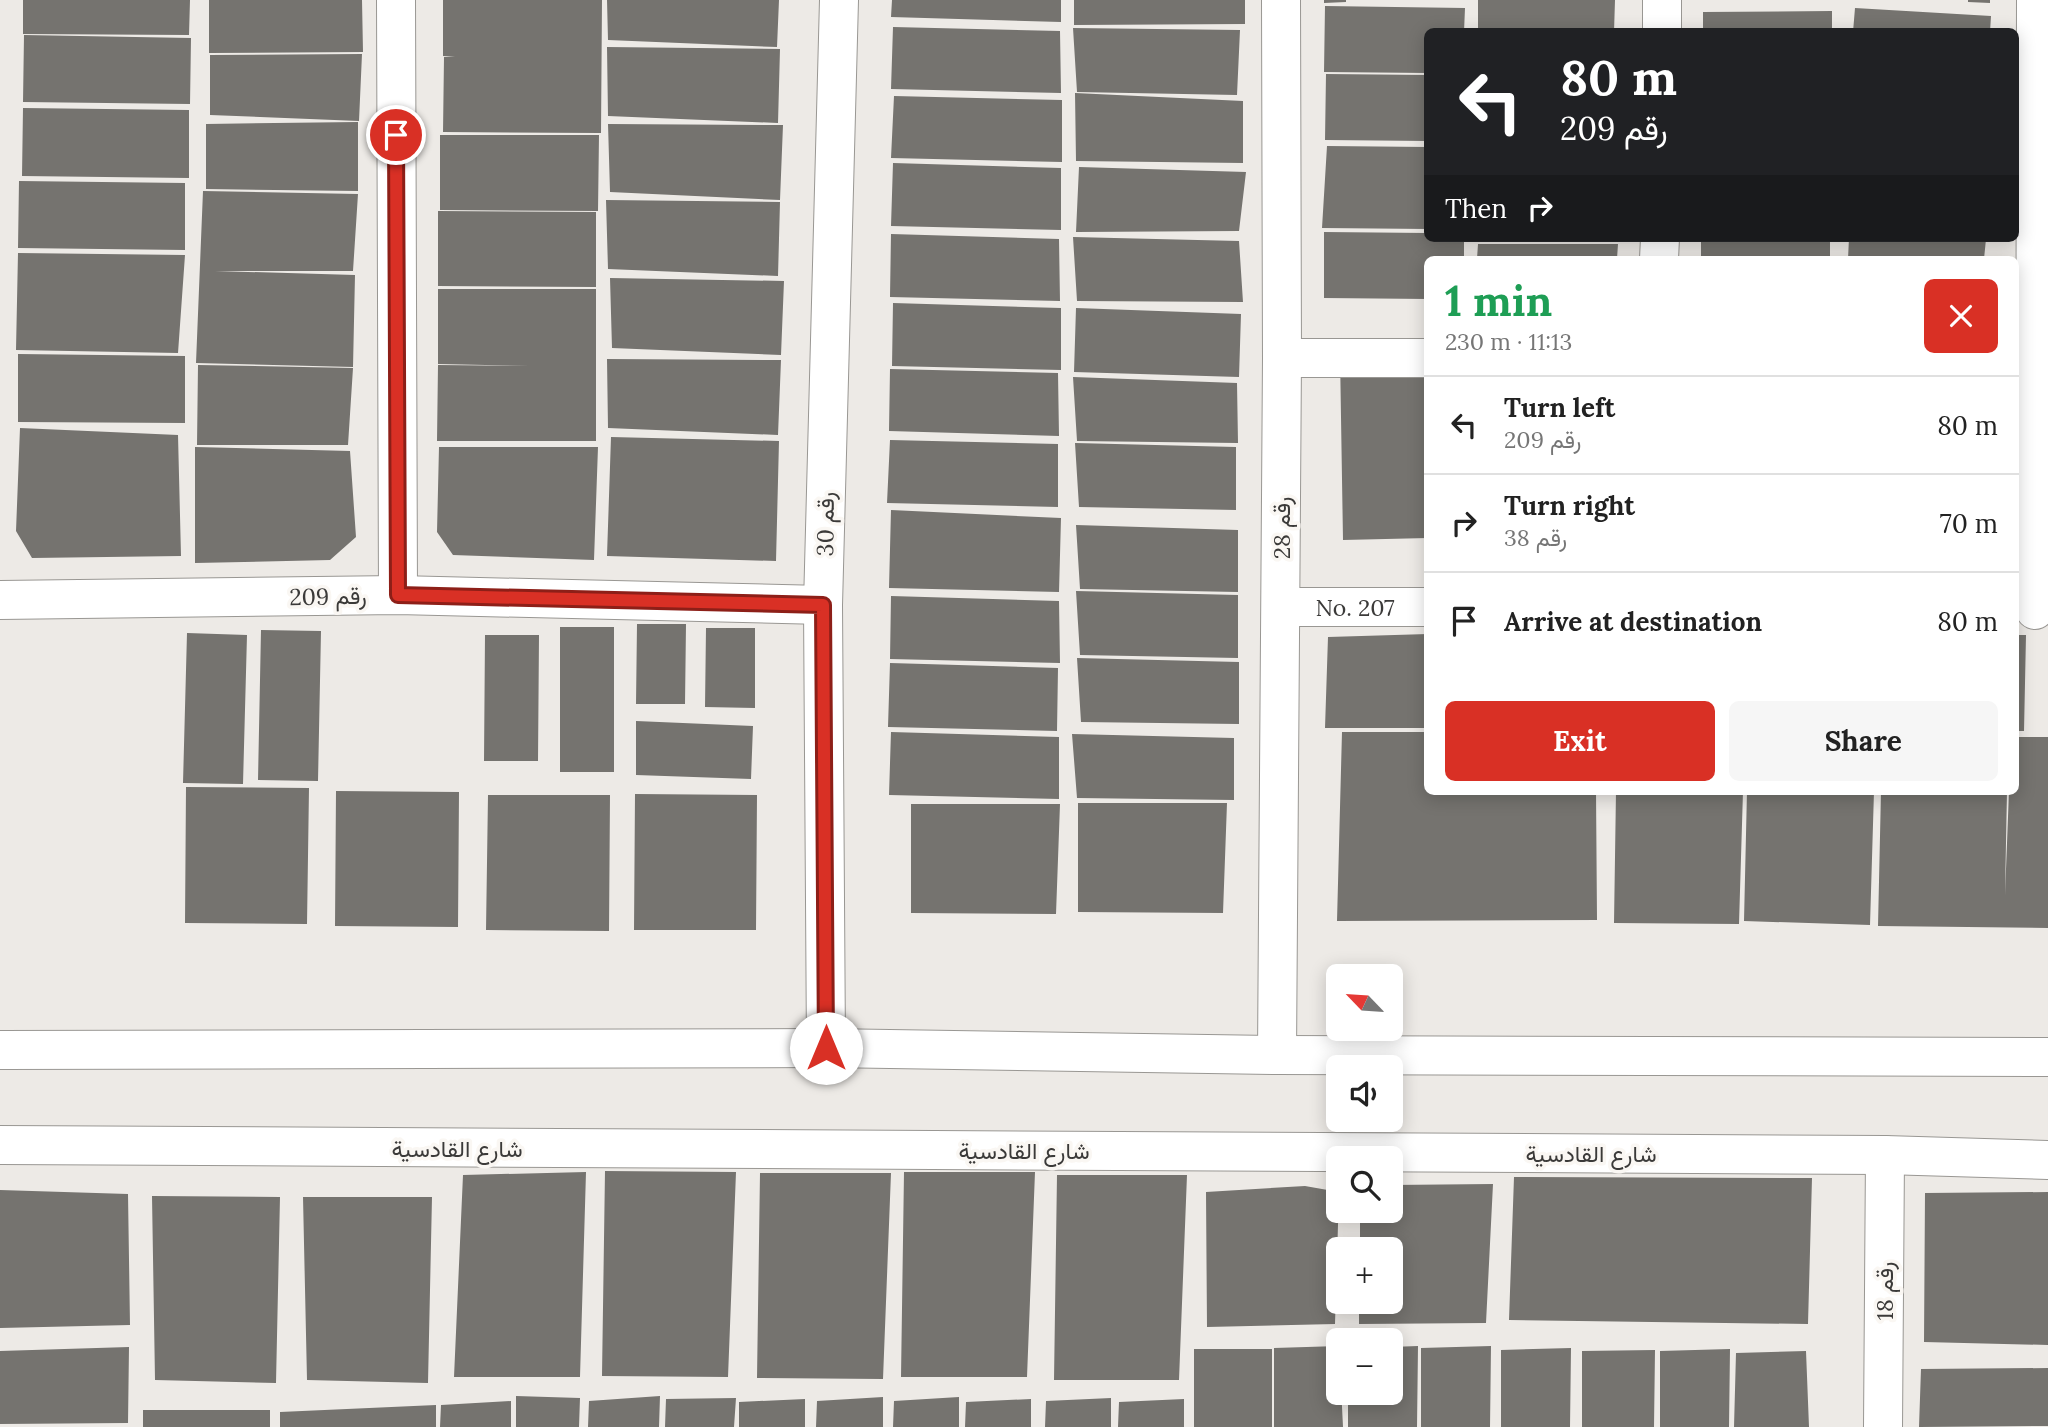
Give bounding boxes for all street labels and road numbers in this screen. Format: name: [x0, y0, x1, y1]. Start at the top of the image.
street label: رقم 30: [810, 491, 841, 557]
street label: رقم 28: [1267, 497, 1297, 559]
street label: رقم 209: [289, 581, 367, 612]
street label: No. 207: [1315, 593, 1395, 622]
street label: شارع القادسية: [391, 1134, 523, 1165]
street label: شارع القادسية: [958, 1136, 1090, 1167]
street label: شارع القادسية: [1525, 1139, 1657, 1170]
street label: رقم 18: [1870, 1262, 1900, 1320]

